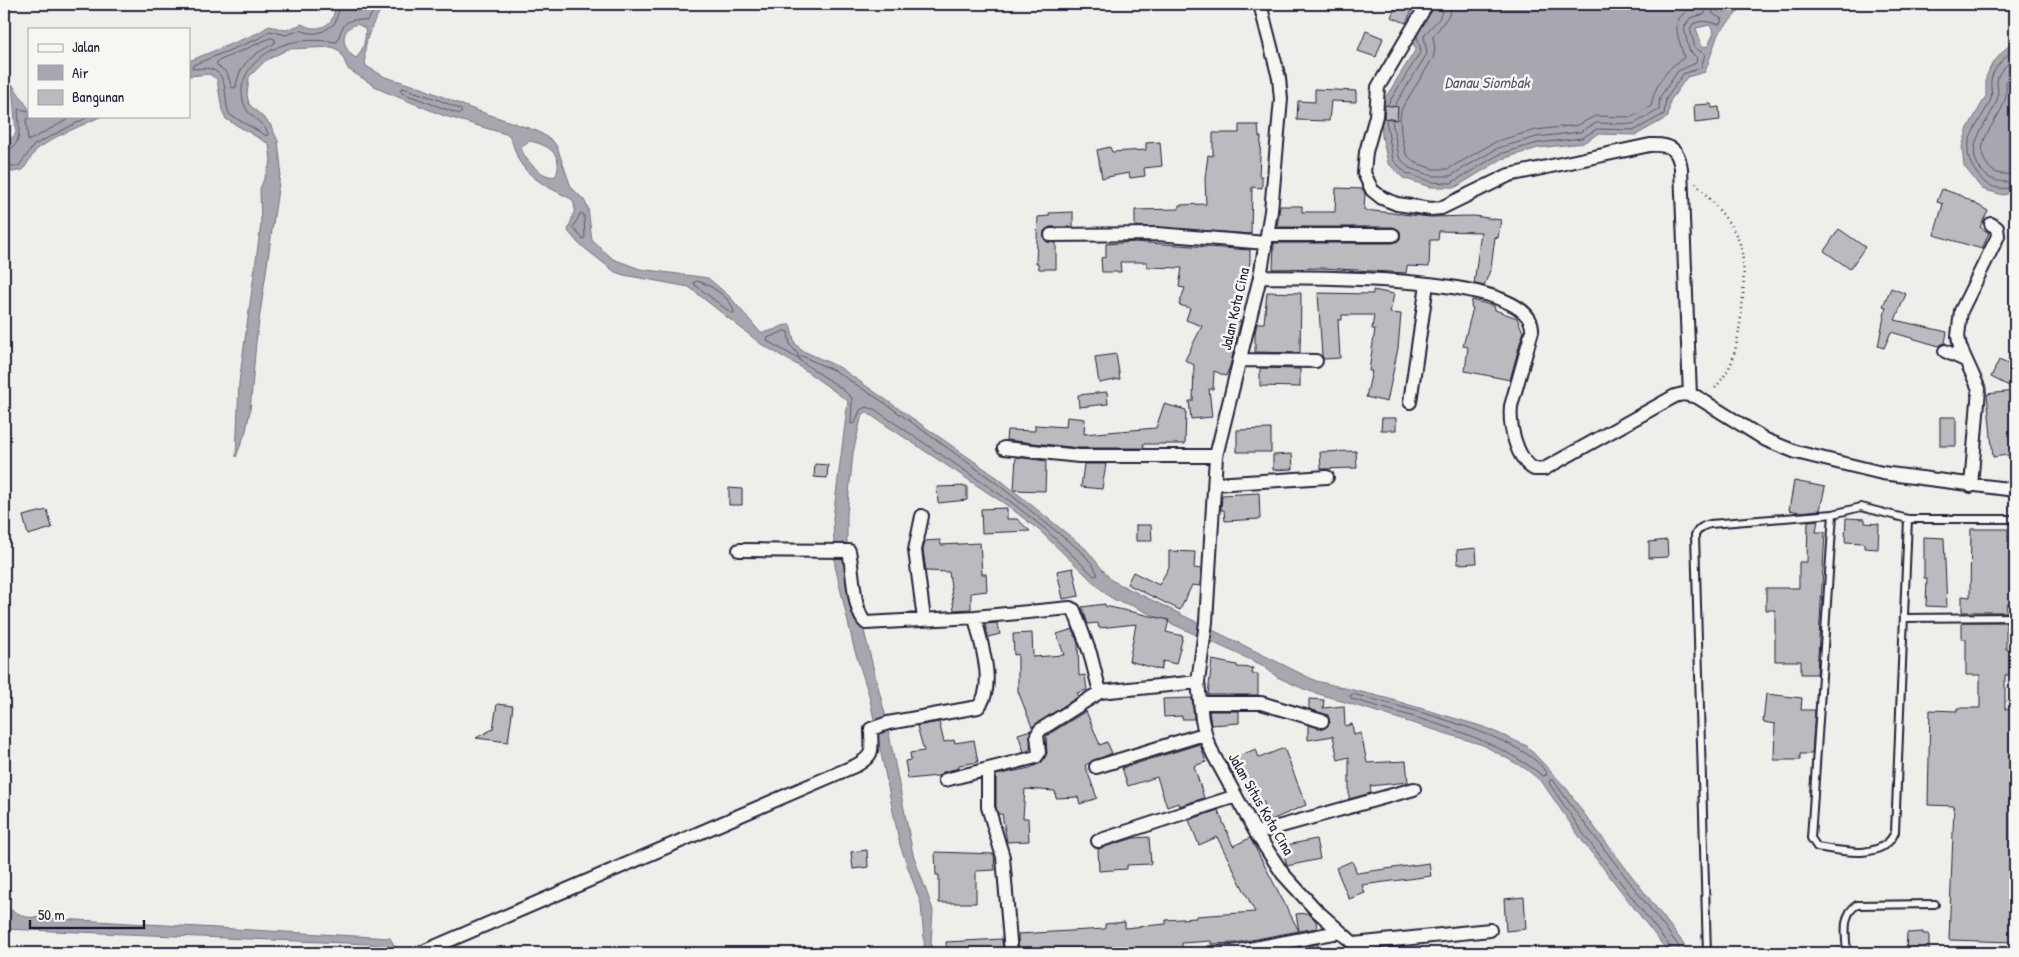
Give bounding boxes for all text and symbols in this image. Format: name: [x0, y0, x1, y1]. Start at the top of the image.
legend: [28, 28, 190, 118]
text: Jalan: [72, 36, 100, 57]
text: Air: [72, 62, 89, 83]
water label: Danau Siombak: [1444, 71, 1531, 93]
text: Bangunan: [72, 86, 125, 107]
street label: Jalan Kota Cina: [1215, 265, 1254, 352]
street label: Jalan Situs Kota Cina: [1224, 749, 1299, 859]
scale bar: [30, 897, 144, 929]
text: 50 m: [38, 904, 65, 925]

